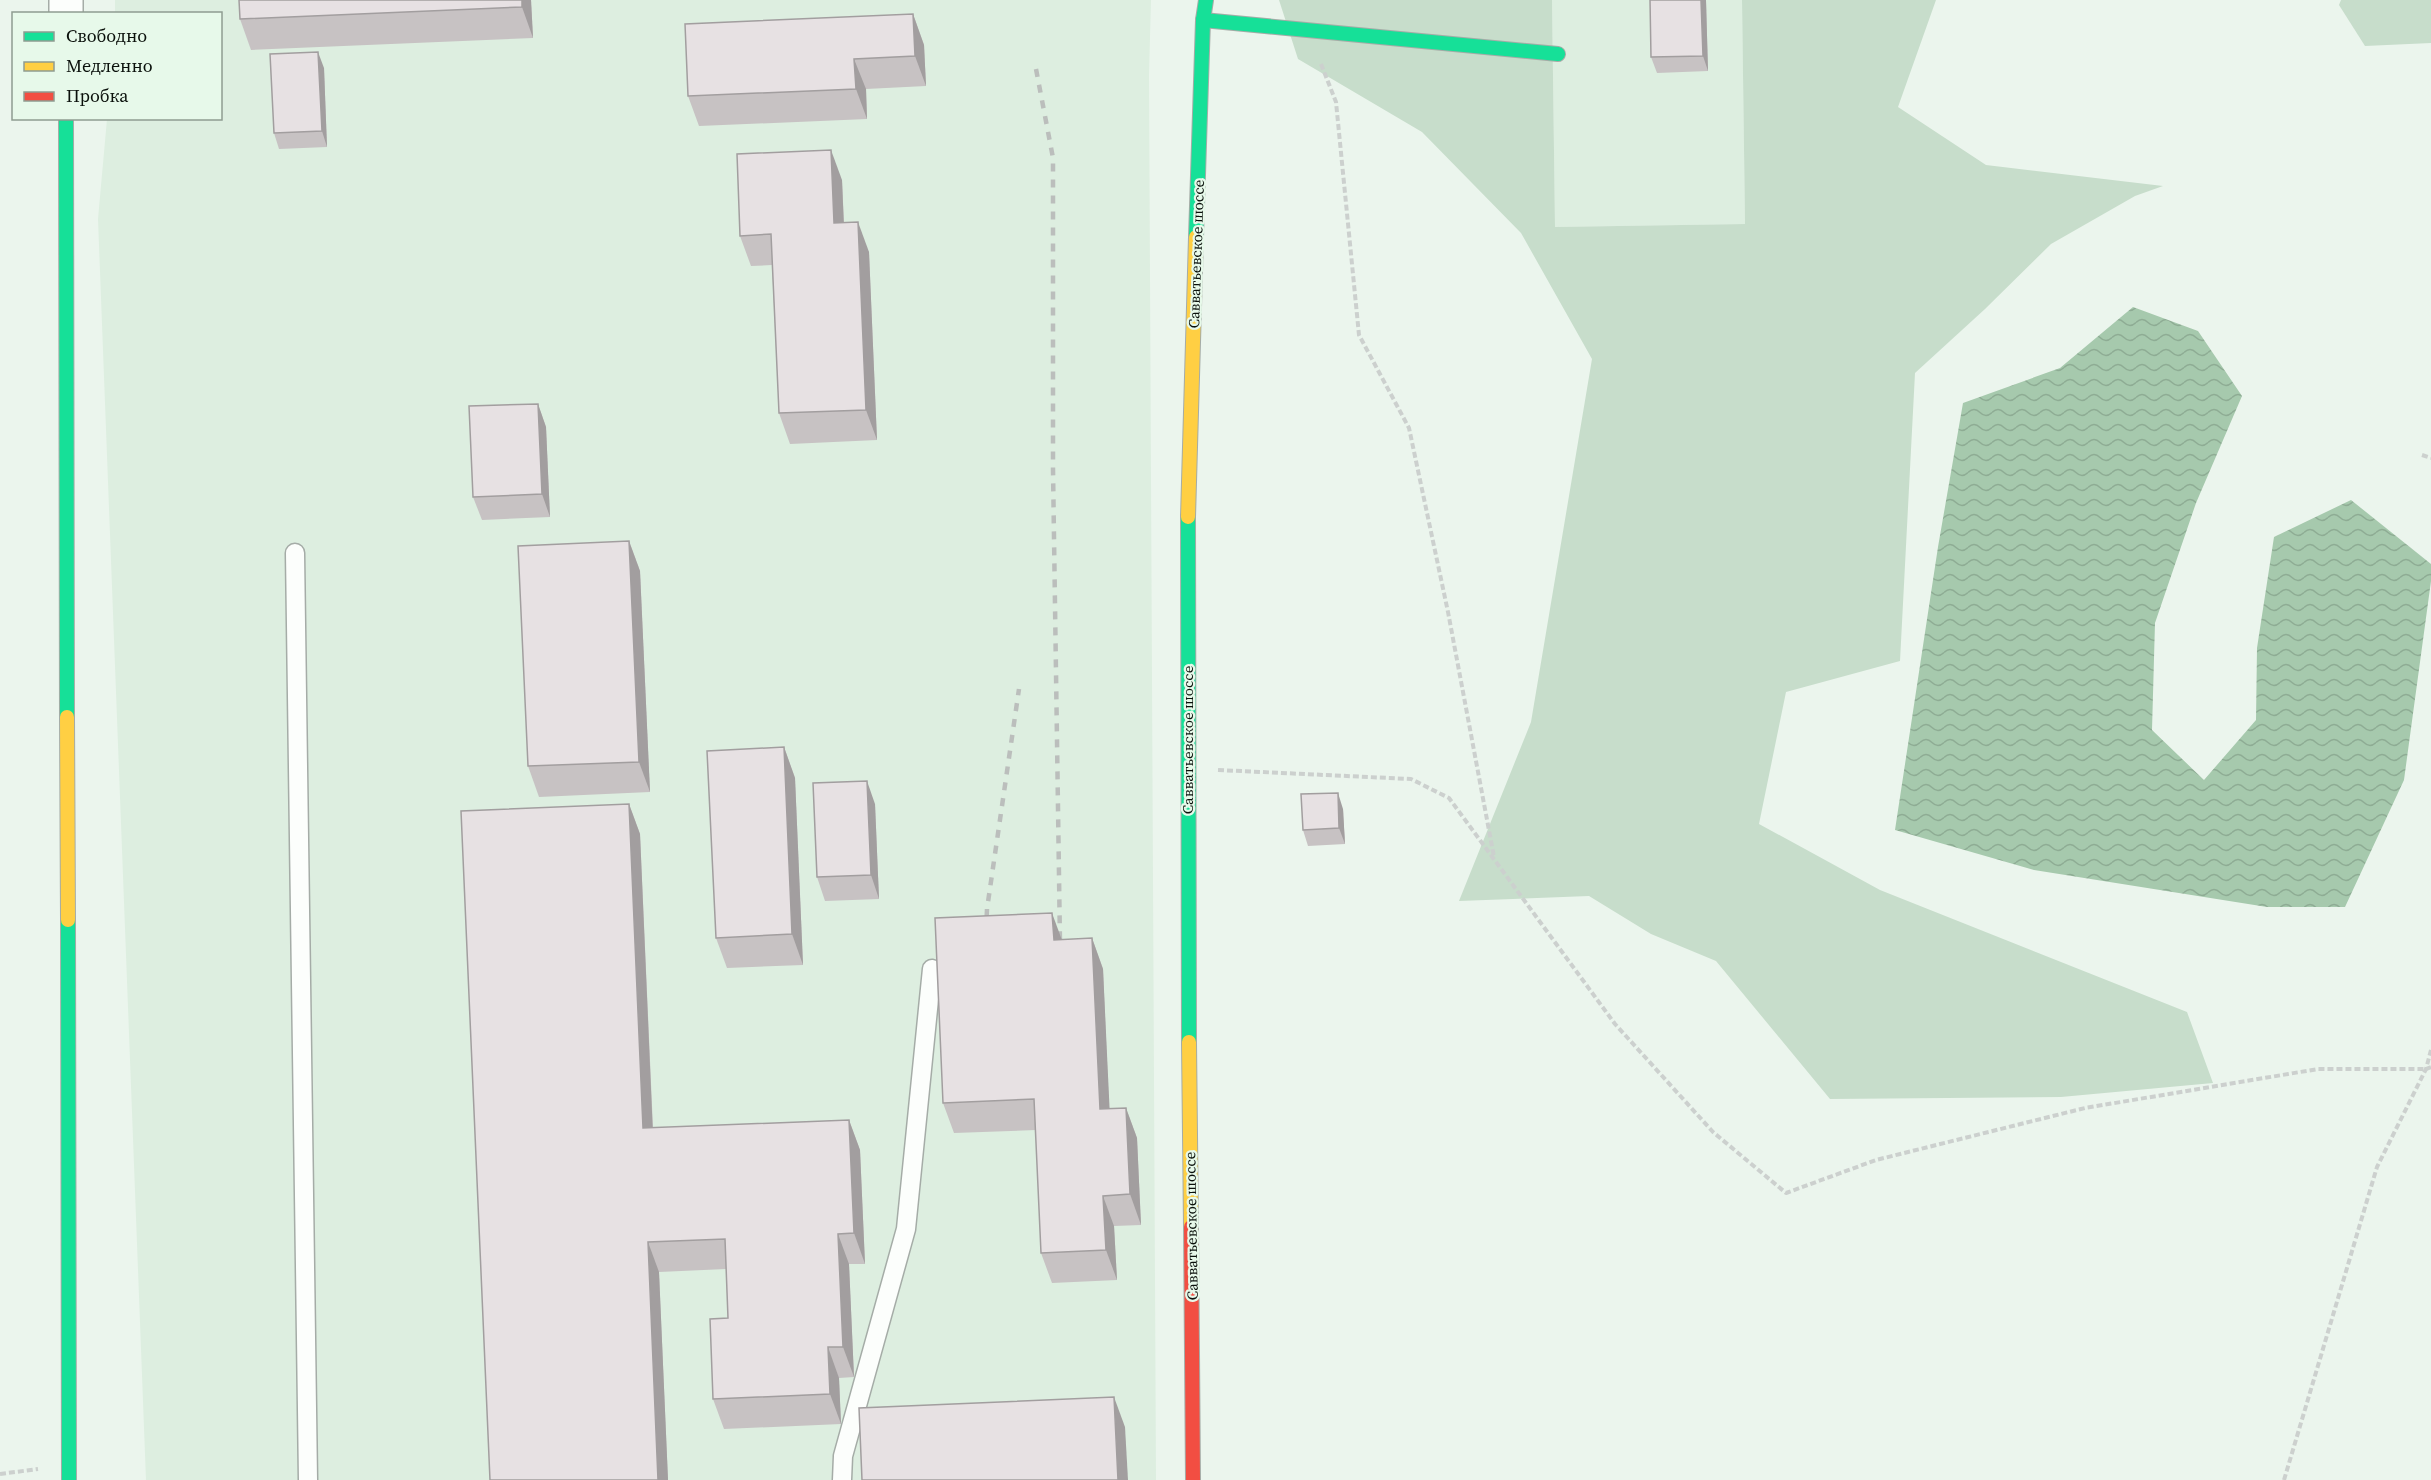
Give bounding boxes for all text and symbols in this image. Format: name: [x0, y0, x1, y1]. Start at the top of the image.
legend: [12, 12, 222, 120]
text: Свободно: [66, 23, 147, 48]
text: Медленно: [66, 53, 153, 78]
text: Пробка: [66, 83, 129, 108]
street label: Савватьевское шоссе: [1183, 179, 1209, 329]
street label: Савватьевское шоссе: [1177, 665, 1198, 814]
street label: Савватьевское шоссе: [1179, 1151, 1203, 1301]

